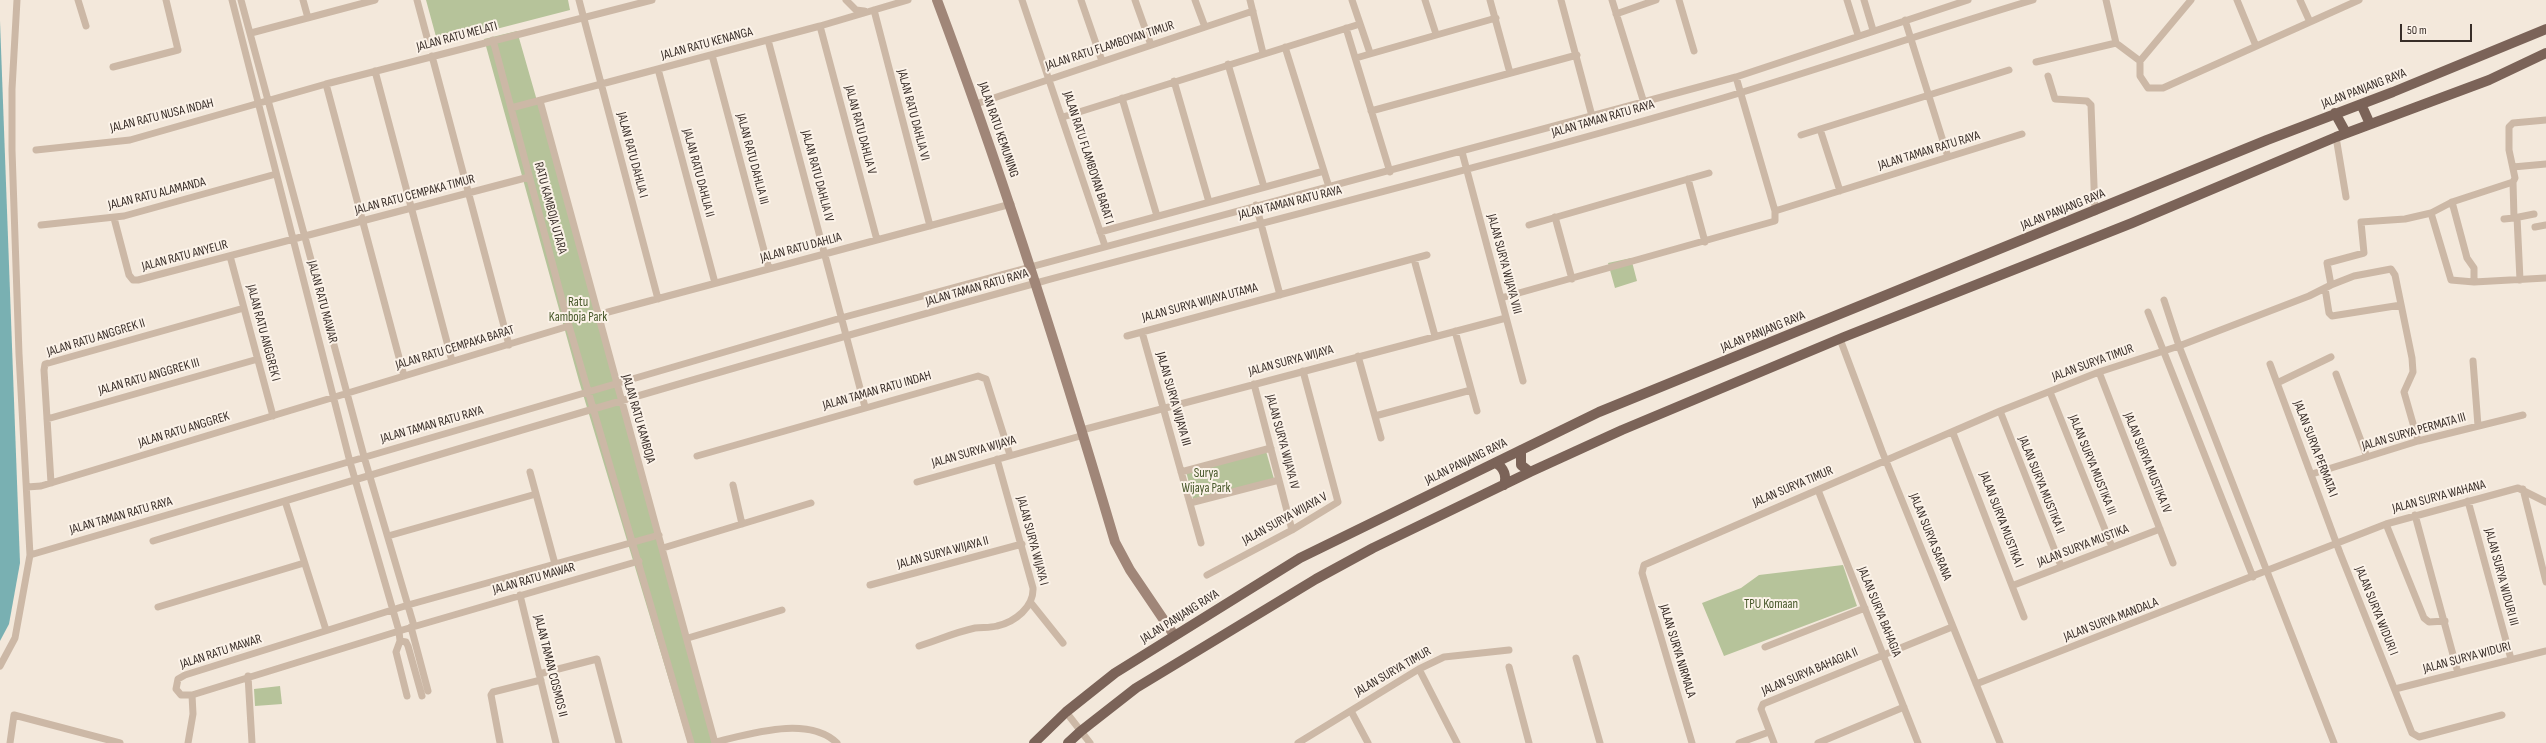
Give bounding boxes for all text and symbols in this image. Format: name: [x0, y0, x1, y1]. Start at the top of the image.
scale bar: [2402, 16, 2474, 42]
street label: JALAN RATU FLAMBOYAN TIMUR: [1044, 18, 1176, 74]
street label: JALAN RATU MELATI: [415, 19, 499, 55]
text: 50 m: [2407, 23, 2427, 38]
street label: JALAN RATU KENANGA: [659, 24, 755, 64]
street label: JALAN PANJANG RAYA: [2319, 66, 2409, 112]
street label: JALAN RATU DAHLIA VI: [893, 68, 933, 162]
street label: JALAN RATU KEMUNING: [974, 80, 1022, 180]
street label: JALAN RATU DAHLIA V: [841, 84, 879, 176]
street label: JALAN RATU FLAMBOYAN BARAT I: [1059, 90, 1117, 226]
street label: JALAN RATU NUSA INDAH: [109, 96, 215, 136]
street label: JALAN TAMAN RATU RAYA: [1550, 97, 1656, 141]
street label: JALAN RATU DAHLIA I: [613, 110, 651, 200]
street label: JALAN RATU DAHLIA III: [732, 112, 772, 206]
street label: JALAN RATU DAHLIA II: [679, 127, 717, 219]
street label: JALAN TAMAN RATU RAYA: [1876, 128, 1982, 174]
street label: JALAN RATU DAHLIA IV: [797, 129, 837, 223]
street label: RATU KAMBOJA UTARA: [530, 160, 570, 256]
street label: JALAN RATU CEMPAKA TIMUR: [353, 171, 477, 219]
street label: JALAN RATU ALAMANDA: [107, 174, 207, 214]
street label: JALAN TAMAN RATU RAYA: [1237, 183, 1343, 223]
street label: JALAN PANJANG RAYA: [2019, 186, 2107, 234]
street label: JALAN SURYA WIJAYA VIII: [1483, 212, 1525, 316]
street label: JALAN RATU DAHLIA: [759, 230, 843, 266]
street label: JALAN RATU ANYELIR: [140, 237, 230, 275]
street label: JALAN RATU MAWAR: [303, 259, 341, 345]
street label: JALAN TAMAN RATU RAYA: [924, 266, 1030, 310]
street label: JALAN SURYA WIJAYA UTAMA: [1140, 280, 1260, 326]
street label: JALAN RATU ANGGREK I: [243, 283, 283, 383]
park label: Ratu Kamboja Park: [549, 295, 607, 326]
street label: JALAN PANJANG RAYA: [1719, 308, 1807, 356]
street label: JALAN RATU ANGGREK II: [45, 316, 147, 360]
street label: JALAN RATU CEMPAKA BARAT: [394, 323, 516, 373]
street label: JALAN SURYA TIMUR: [2050, 341, 2136, 385]
street label: JALAN SURYA WIJAYA: [1247, 342, 1335, 380]
street label: JALAN SURYA WIJAYA III: [1152, 350, 1194, 448]
street label: JALAN RATU ANGGREK III: [97, 355, 201, 399]
street label: JALAN TAMAN RATU INDAH: [821, 368, 933, 414]
street label: JALAN RATU KAMBOJA: [618, 373, 658, 465]
street label: JALAN SURYA WIJAYA IV: [1262, 393, 1302, 491]
street label: JALAN SURYA PERMATA I: [2289, 398, 2341, 500]
street label: JALAN TAMAN RATU RAYA: [379, 403, 485, 447]
street label: JALAN RATU ANGGREK: [136, 409, 232, 451]
street label: JALAN SURYA MUSTIKA IV: [2120, 410, 2174, 516]
street label: JALAN SURYA PERMATA III: [2360, 410, 2468, 454]
street label: JALAN SURYA MUSTIKA III: [2065, 413, 2119, 517]
street label: JALAN SURYA WIJAYA: [930, 433, 1018, 471]
street label: JALAN SURYA MUSTIKA II: [2014, 434, 2068, 536]
street label: JALAN PANJANG RAYA: [1422, 435, 1510, 489]
street label: JALAN SURYA TIMUR: [1750, 463, 1836, 511]
park label: Surya Wijaya Park: [1181, 466, 1231, 497]
street label: JALAN SURYA MUSTIKA I: [1976, 470, 2026, 570]
street label: JALAN SURYA WAHANA: [2391, 477, 2487, 517]
street label: JALAN SURYA WIJAYA V: [1240, 489, 1330, 549]
street label: JALAN SURYA SARANA: [1905, 491, 1955, 583]
street label: JALAN TAMAN RATU RAYA: [68, 494, 174, 538]
street label: JALAN SURYA WIJAYA I: [1013, 495, 1051, 587]
street label: JALAN SURYA MUSTIKA: [2035, 521, 2131, 571]
street label: JALAN SURYA WIDURI III: [2480, 527, 2522, 627]
street label: JALAN SURYA WIJAYA II: [895, 533, 991, 573]
street label: JALAN RATU MAWAR: [491, 560, 577, 598]
street label: JALAN SURYA WIDURI I: [2351, 564, 2401, 658]
street label: JALAN SURYA BAHAGIA: [1854, 565, 1904, 659]
street label: JALAN PANJANG RAYA: [1138, 587, 1222, 647]
street label: JALAN SURYA MANDALA: [2062, 595, 2160, 645]
park label: TPU Komaan: [1744, 597, 1798, 613]
street label: JALAN SURYA NIRMALA: [1655, 602, 1699, 700]
street label: JALAN TAMAN COSMOS II: [530, 613, 570, 719]
street label: JALAN RATU MAWAR: [178, 631, 264, 673]
street label: JALAN SURYA WIDURI: [2421, 639, 2513, 677]
street label: JALAN SURYA TIMUR: [1352, 644, 1434, 700]
street label: JALAN SURYA BAHAGIA II: [1759, 645, 1861, 699]

